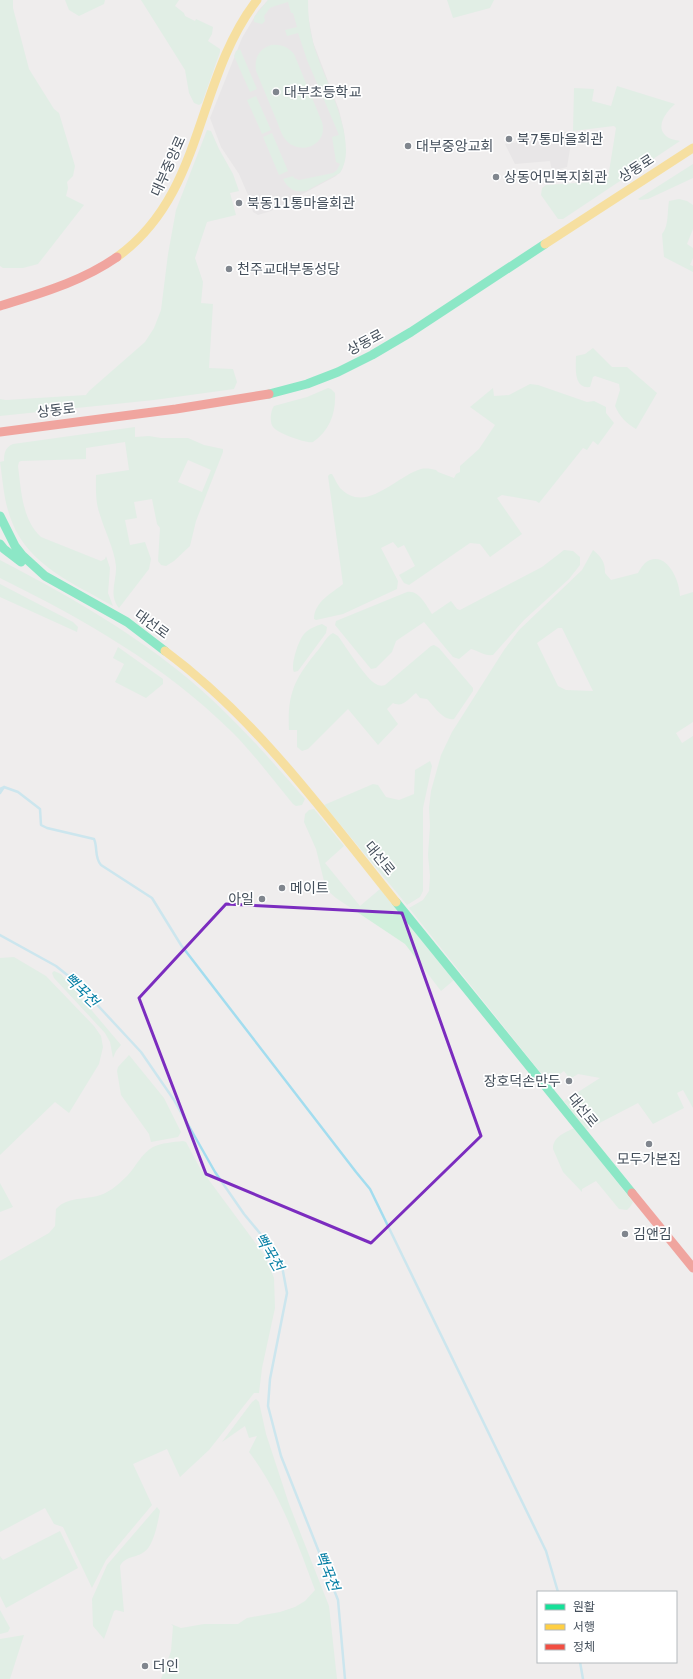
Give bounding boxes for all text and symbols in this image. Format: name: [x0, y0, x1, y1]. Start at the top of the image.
place label: 대부초등학교: [284, 84, 361, 100]
marker: 대부초등학교: [271, 87, 281, 97]
place label: 북7통마을회관: [517, 131, 603, 147]
street label: 대부중앙로: [148, 133, 188, 199]
marker: 북7통마을회관: [504, 134, 514, 144]
place label: 대부중앙교회: [416, 138, 493, 154]
marker: 대부중앙교회: [403, 141, 413, 151]
street label: 상동로: [615, 151, 657, 185]
place label: 상동어민복지회관: [504, 169, 607, 185]
marker: 상동어민복지회관: [491, 172, 501, 182]
place label: 북동11통마을회관: [247, 195, 355, 211]
marker: 북동11통마을회관: [234, 198, 244, 208]
place label: 천주교대부동성당: [237, 261, 340, 277]
marker: 천주교대부동성당: [224, 264, 234, 274]
street label: 상동로: [344, 326, 386, 358]
street label: 상동로: [36, 400, 76, 420]
street label: 대선로: [132, 606, 172, 642]
street label: 대선로: [362, 838, 398, 878]
place label: 메이트: [290, 880, 329, 896]
marker: 메이트: [277, 883, 287, 893]
place label: 아일: [228, 891, 254, 907]
marker: 아일: [257, 894, 267, 904]
water label: 뻑꾹천: [60, 969, 104, 1012]
place label: 장호덕손만두: [484, 1073, 561, 1089]
marker: 장호덕손만두: [564, 1076, 574, 1086]
street label: 대선로: [565, 1090, 601, 1130]
marker: 모두가본집: [644, 1139, 654, 1149]
place label: 모두가본집: [617, 1151, 681, 1167]
place label: 김앤김: [633, 1226, 672, 1242]
marker: 김앤김: [620, 1229, 630, 1239]
water label: 뻑꾹천: [251, 1230, 289, 1276]
water label: 뻑꾹천: [311, 1548, 344, 1596]
legend: [537, 1591, 677, 1663]
text: 원활: [573, 1600, 595, 1614]
text: 서행: [573, 1620, 595, 1634]
text: 정체: [573, 1640, 595, 1654]
place label: 더인: [153, 1658, 179, 1674]
marker: 더인: [140, 1661, 150, 1671]

